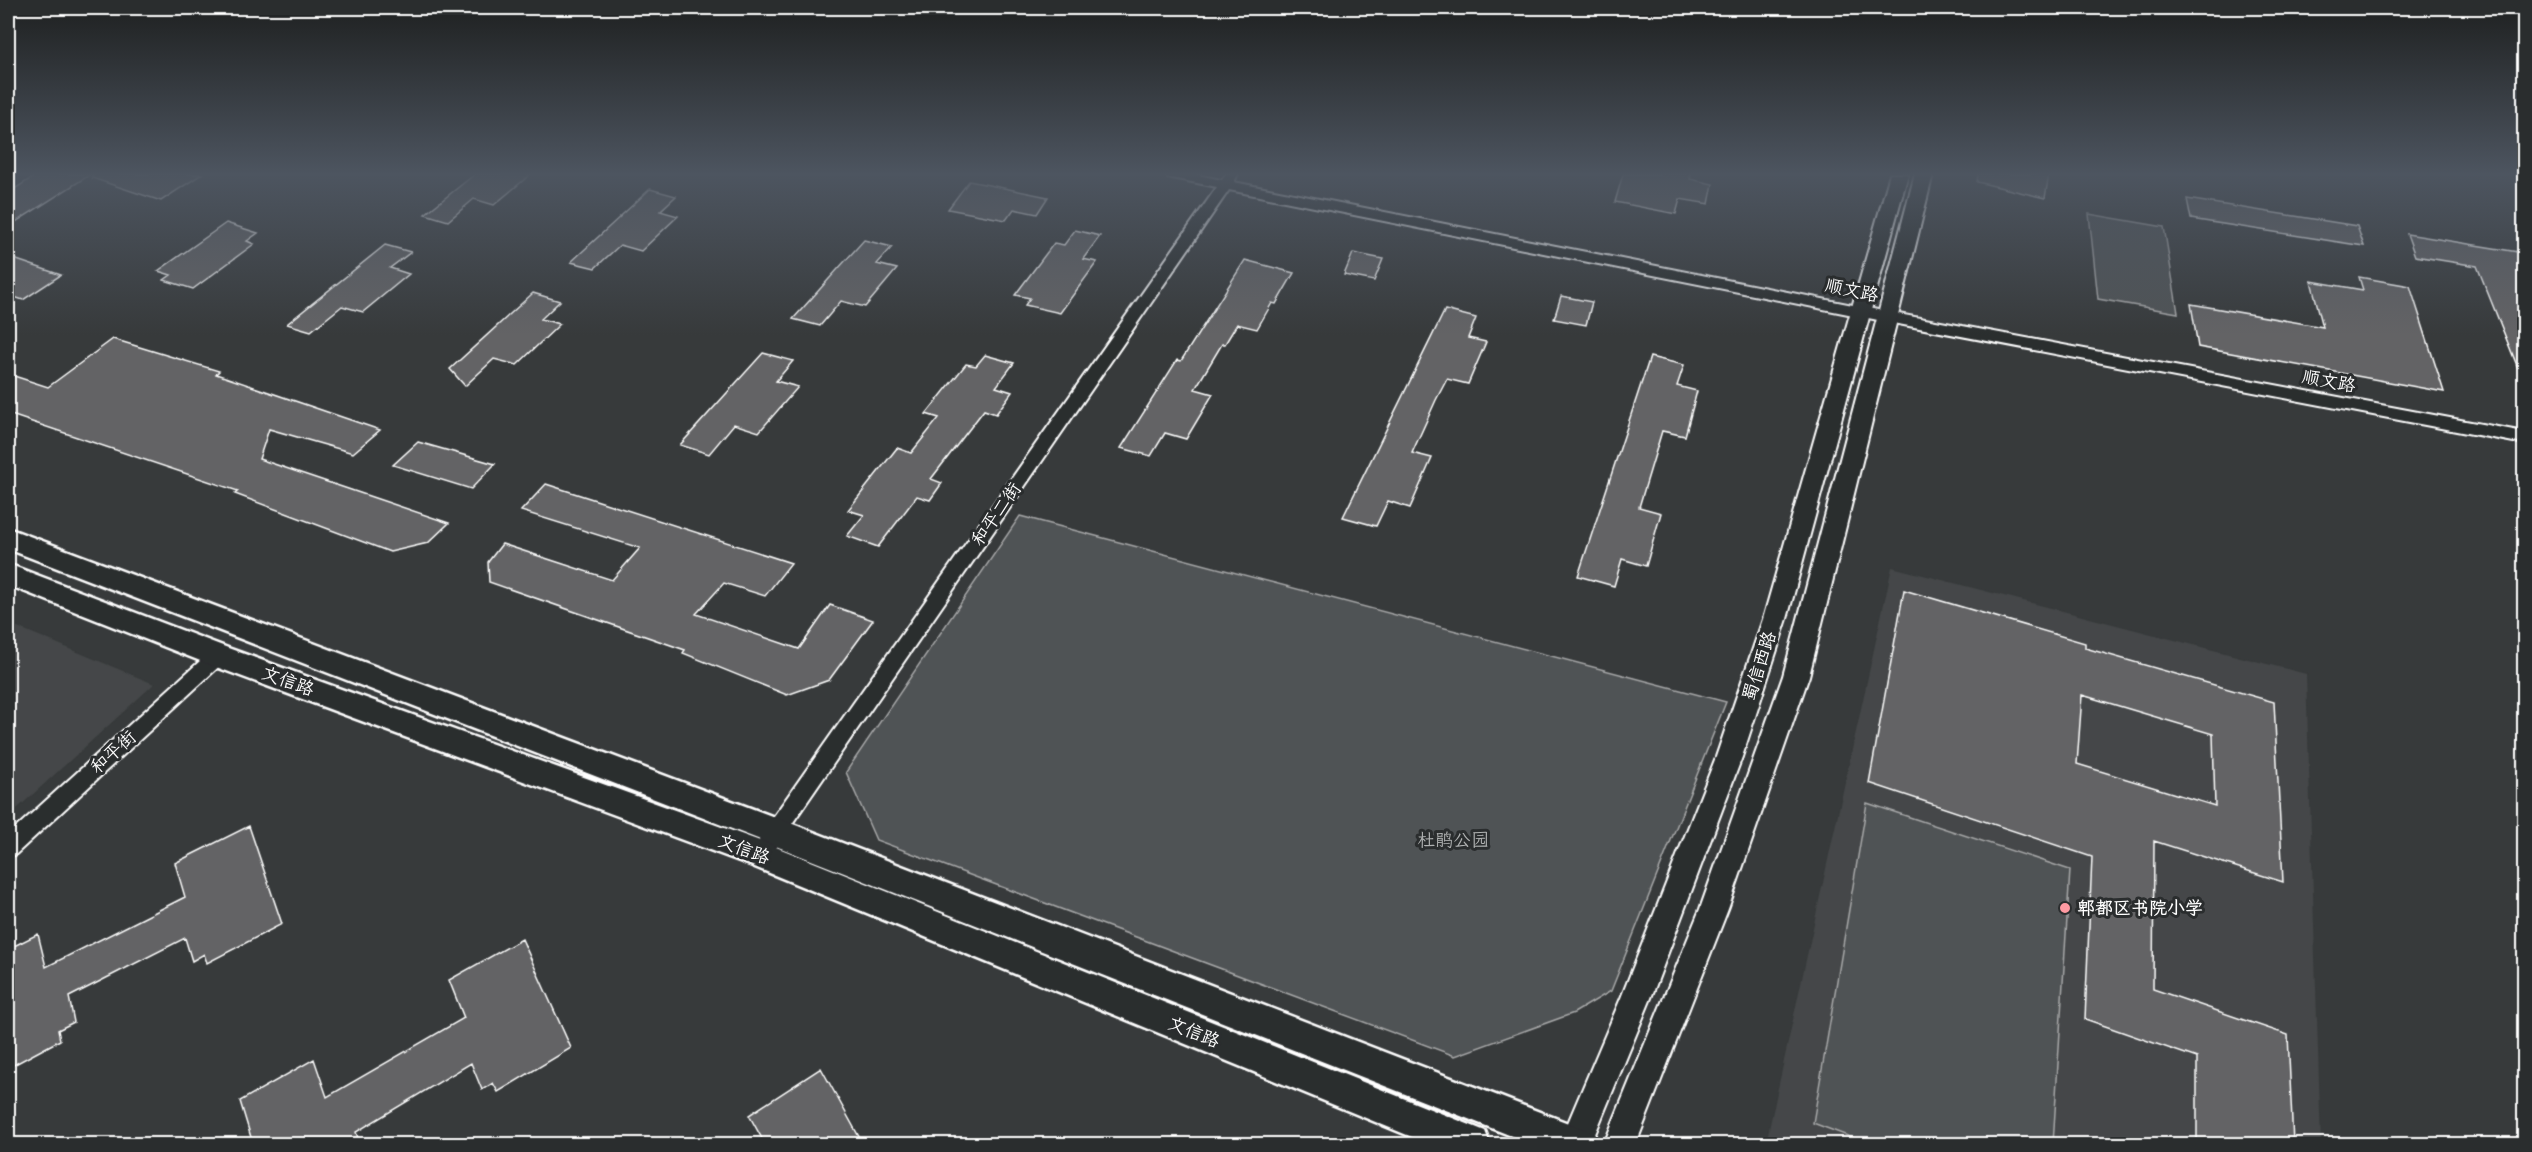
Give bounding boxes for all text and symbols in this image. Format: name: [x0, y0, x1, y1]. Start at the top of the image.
street label: 顺文路: [1823, 273, 1881, 307]
street label: 顺文路: [2300, 364, 2358, 398]
street label: 和平二街: [966, 478, 1026, 550]
street label: 蜀信西路: [1736, 628, 1782, 704]
street label: 文信路: [259, 660, 317, 702]
street label: 和平街: [85, 725, 141, 779]
street label: 文信路: [714, 828, 774, 870]
park label: 杜鹃公园: [1417, 828, 1489, 852]
place label: 郫都区书院小学: [2077, 896, 2203, 920]
marker: 郫都区书院小学: [2058, 901, 2072, 915]
street label: 文信路: [1164, 1011, 1224, 1053]

